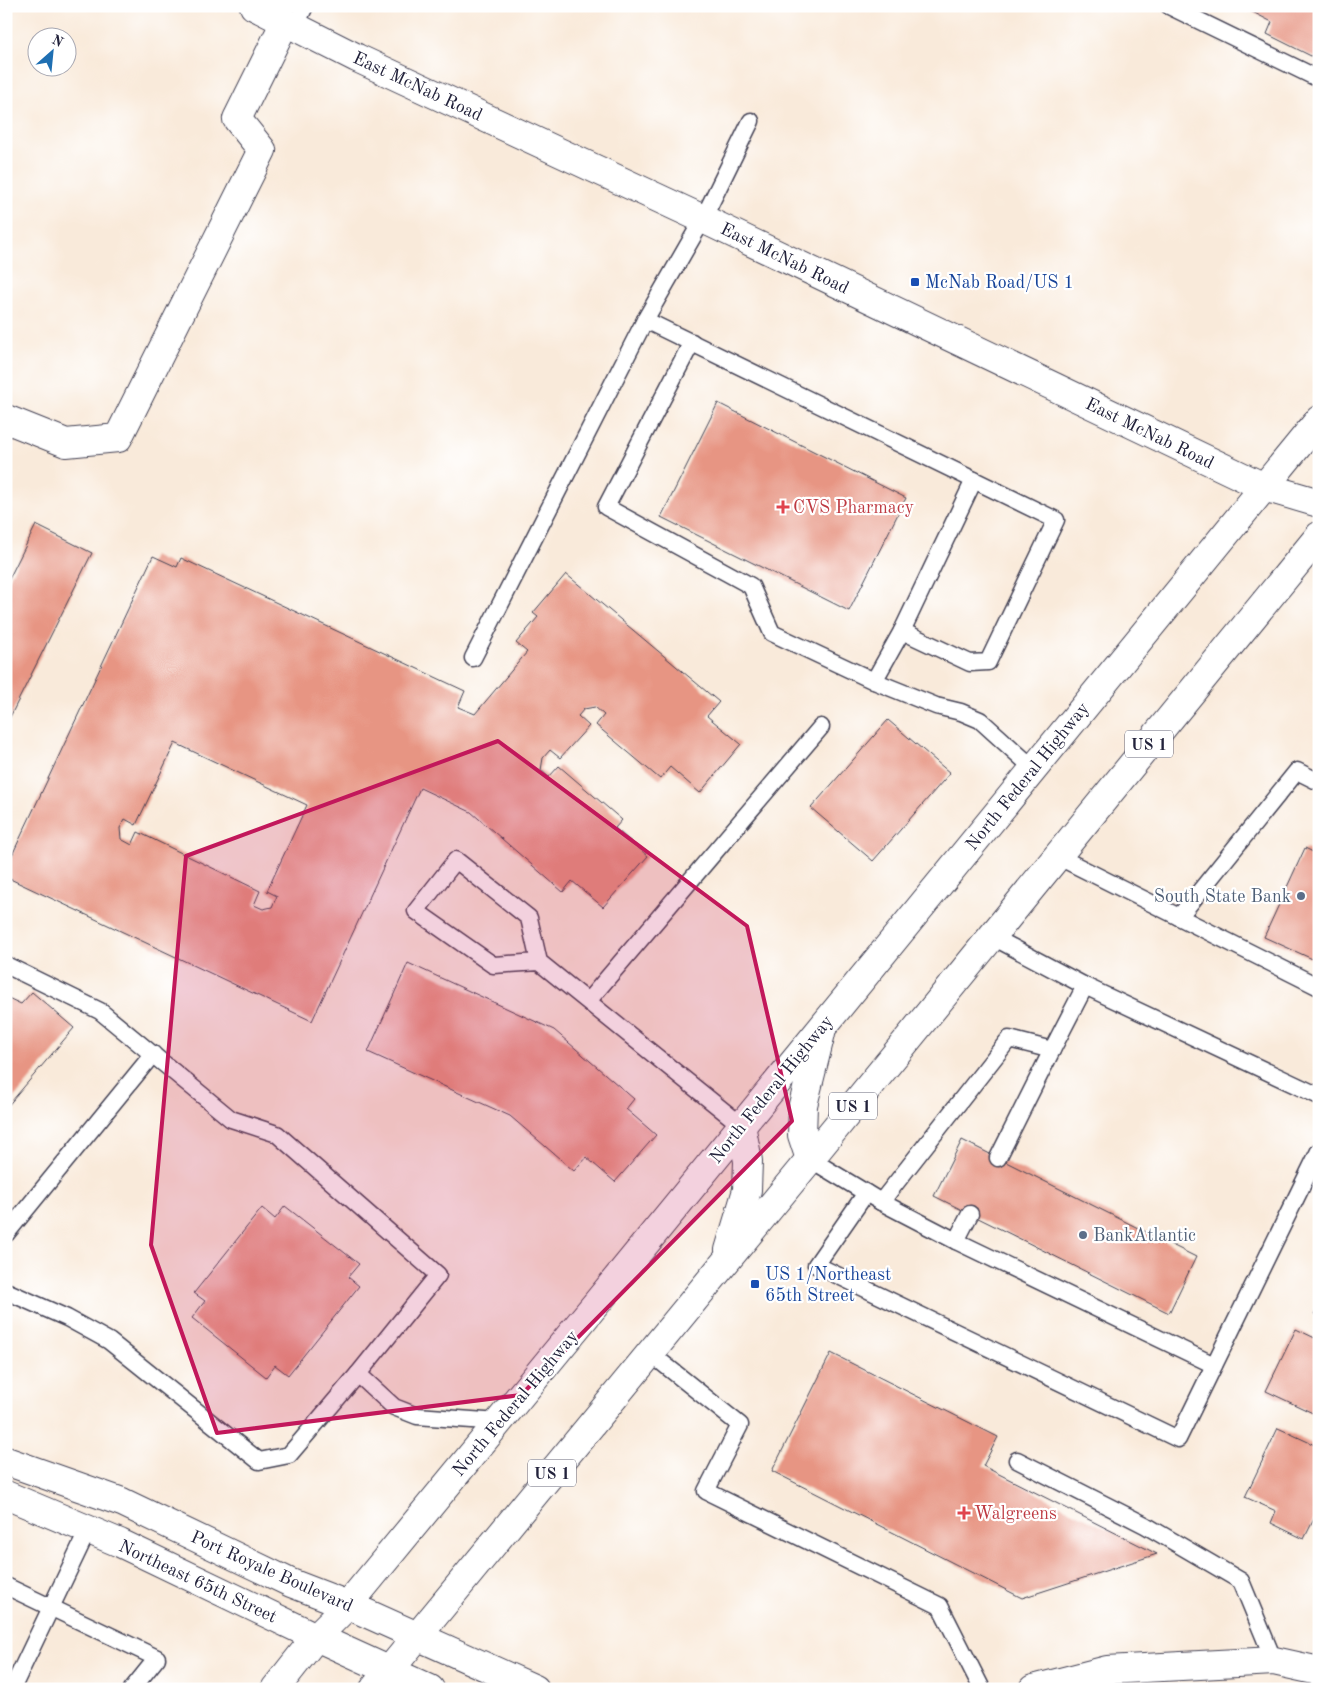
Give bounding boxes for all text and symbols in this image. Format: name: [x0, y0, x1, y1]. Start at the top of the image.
north arrow: [28, 28, 78, 78]
text: N: [50, 33, 66, 50]
street label: East McNab Road: [350, 49, 485, 125]
street label: East McNab Road: [717, 220, 852, 298]
place label: McNab Road/US 1: [925, 274, 1074, 292]
marker: McNab Road/US 1: [909, 276, 921, 288]
street label: East McNab Road: [1082, 395, 1217, 473]
place label: CVS Pharmacy: [793, 499, 914, 517]
marker: CVS Pharmacy: [777, 501, 789, 513]
street label: North Federal Highway: [963, 699, 1093, 854]
road number: US 1: [1125, 731, 1173, 758]
place label: South State Bank: [1154, 888, 1291, 906]
marker: South State Bank: [1295, 890, 1307, 902]
street label: North Federal Highway: [707, 1012, 837, 1167]
road number: US 1: [829, 1092, 877, 1120]
place label: BankAtlantic: [1093, 1227, 1196, 1245]
marker: BankAtlantic: [1077, 1229, 1089, 1241]
place label: US 1/Northeast 65th Street: [765, 1266, 891, 1305]
marker: US 1/Northeast 65th Street: [749, 1278, 761, 1290]
street label: North Federal Highway: [450, 1327, 582, 1480]
road number: US 1: [528, 1460, 576, 1486]
place label: Walgreens: [974, 1505, 1057, 1523]
marker: Walgreens: [958, 1507, 970, 1519]
street label: Port Royale Boulevard: [188, 1528, 355, 1616]
street label: Northeast 65th Street: [116, 1537, 279, 1626]

